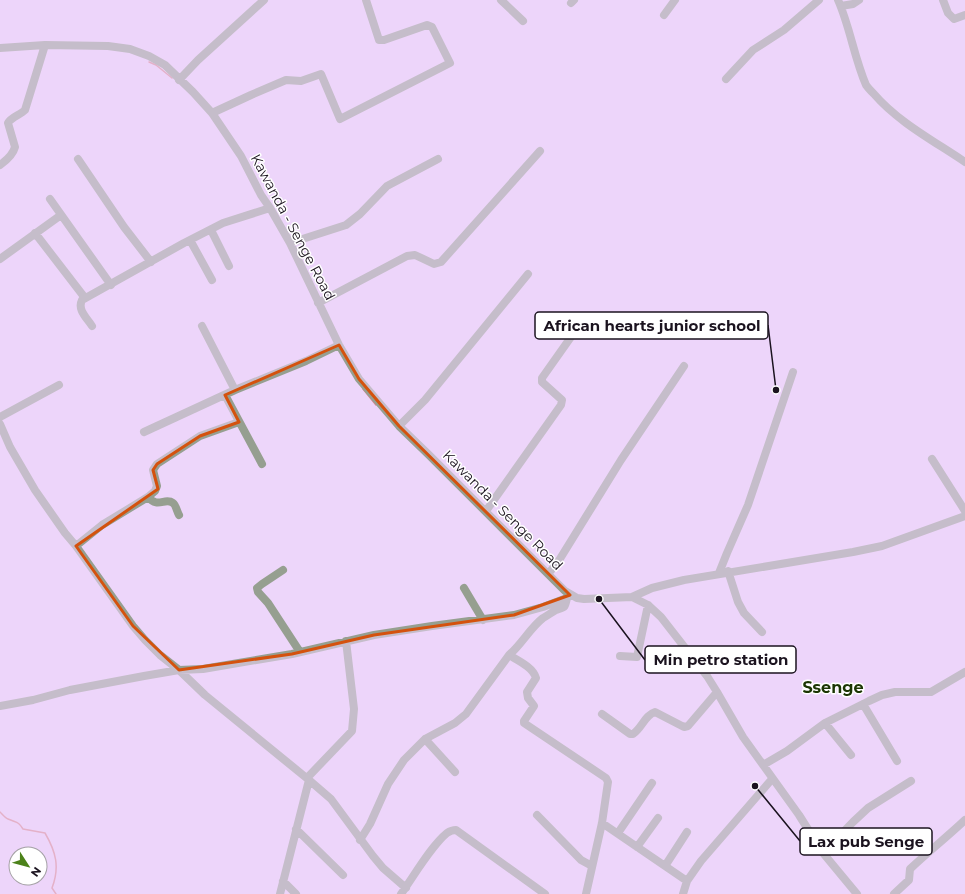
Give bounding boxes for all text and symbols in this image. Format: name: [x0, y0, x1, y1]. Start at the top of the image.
street label: Kawanda - Senge Road: [247, 151, 339, 303]
callout: African hearts junior school: [535, 312, 768, 339]
text: African hearts junior school: [543, 316, 761, 335]
street label: Kawanda - Senge Road: [439, 446, 567, 574]
callout: Min petro station: [645, 646, 796, 673]
text: Min petro station: [654, 650, 788, 669]
district label: Ssenge: [802, 678, 864, 697]
callout: Lax pub Senge: [800, 828, 932, 855]
text: Lax pub Senge: [808, 832, 924, 851]
north arrow: [8, 846, 48, 886]
text: N: [28, 864, 44, 880]

